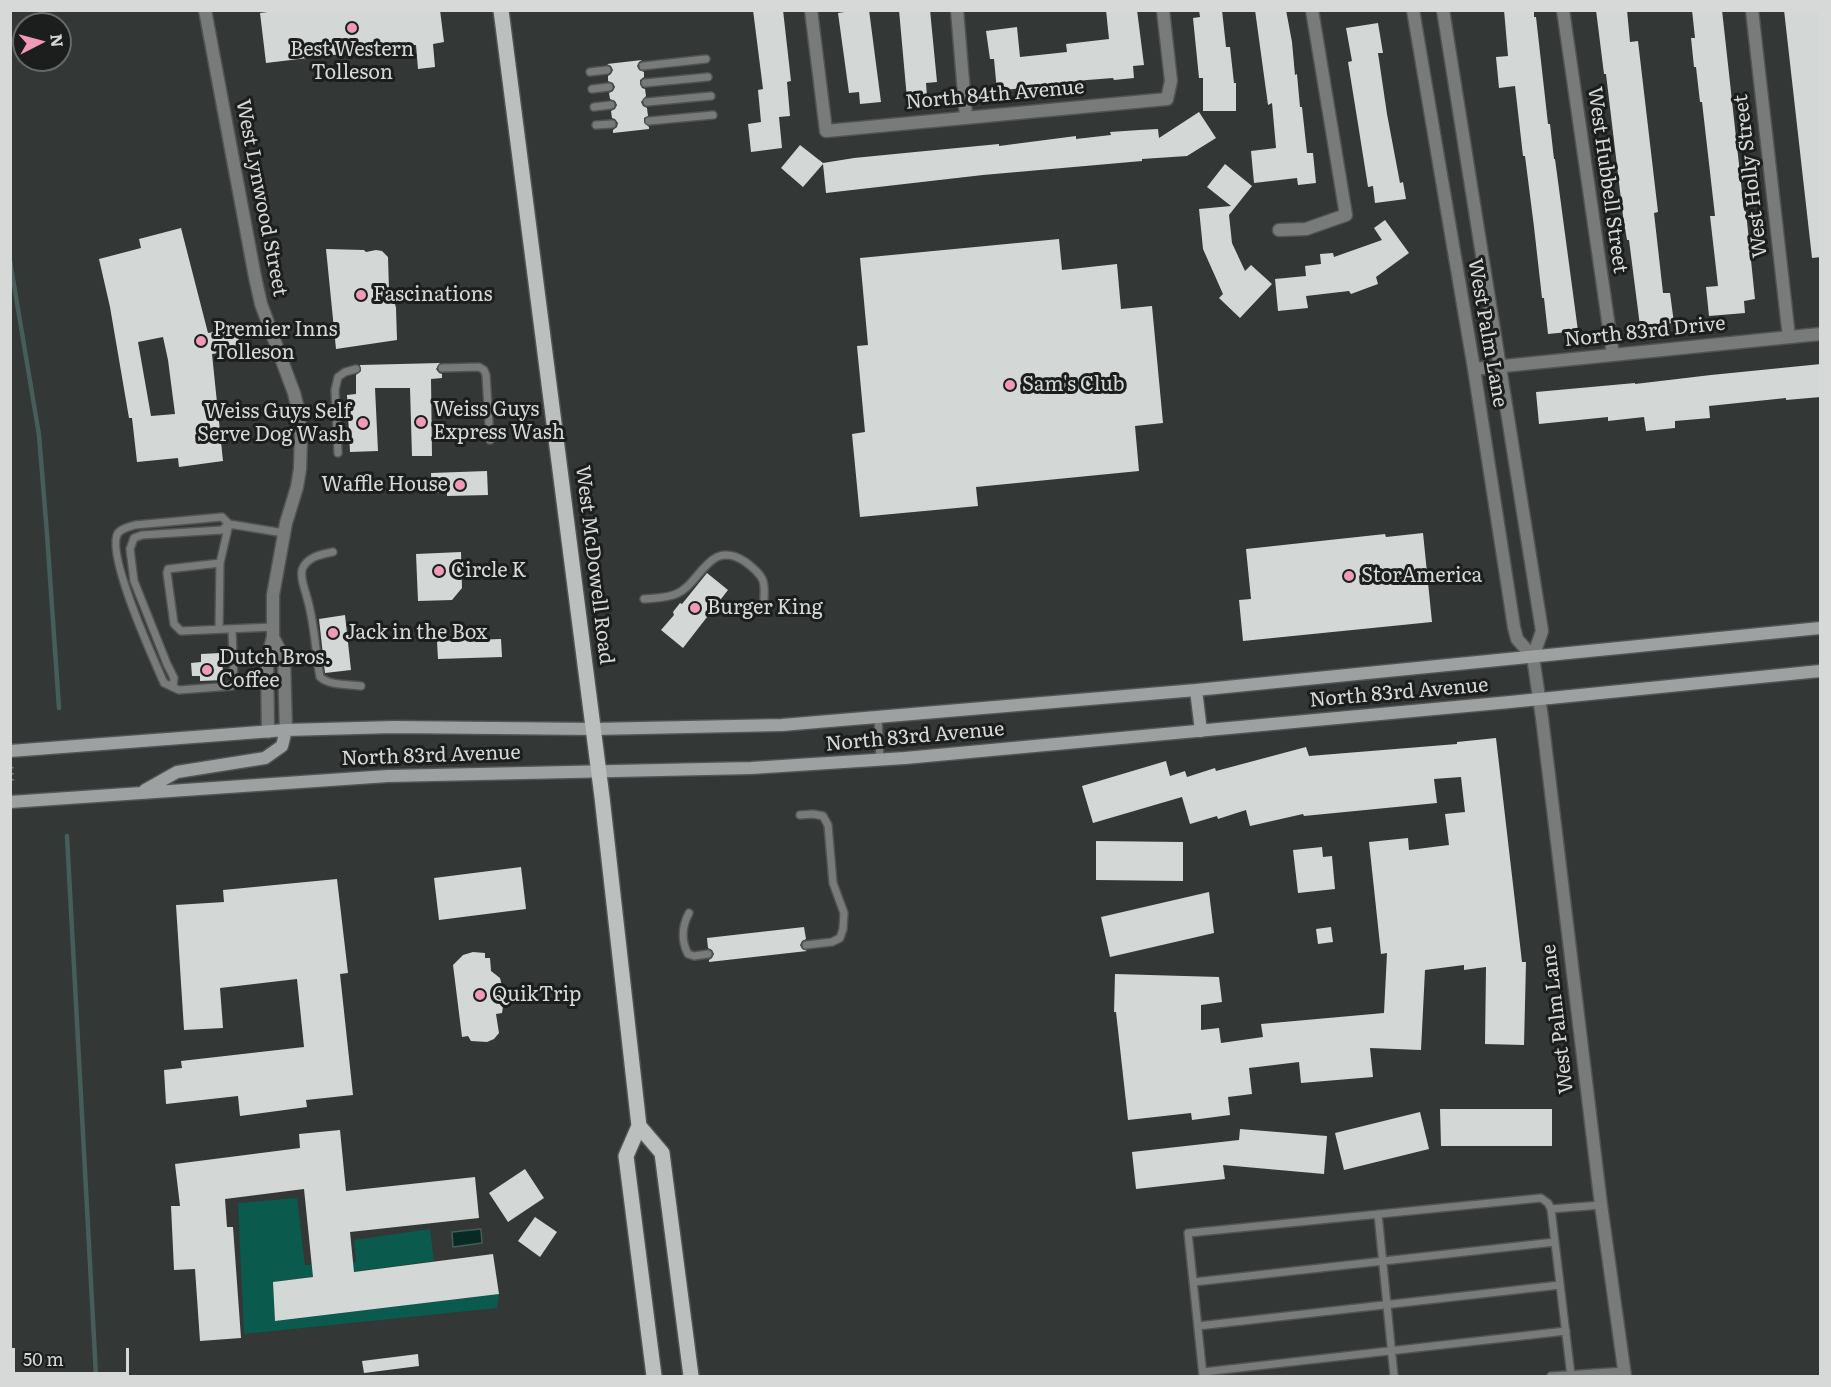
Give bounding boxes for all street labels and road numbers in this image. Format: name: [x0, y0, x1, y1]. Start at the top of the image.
street label: North 84th Avenue: [905, 75, 1085, 115]
street label: West Hubbell Street: [1582, 85, 1632, 275]
street label: West Holly Street: [1729, 93, 1773, 259]
street label: West Lynwood Street: [230, 97, 292, 299]
street label: West Palm Lane: [1462, 257, 1512, 409]
street label: North 83rd Drive: [1563, 312, 1727, 352]
street label: West McDowell Road: [570, 464, 618, 666]
street label: North 83rd Avenue: [1309, 673, 1489, 713]
street label: North 83rd Avenue: [825, 717, 1005, 757]
street label: North 83rd Avenue: [341, 741, 521, 771]
street label: West Palm Lane: [1537, 943, 1579, 1095]

